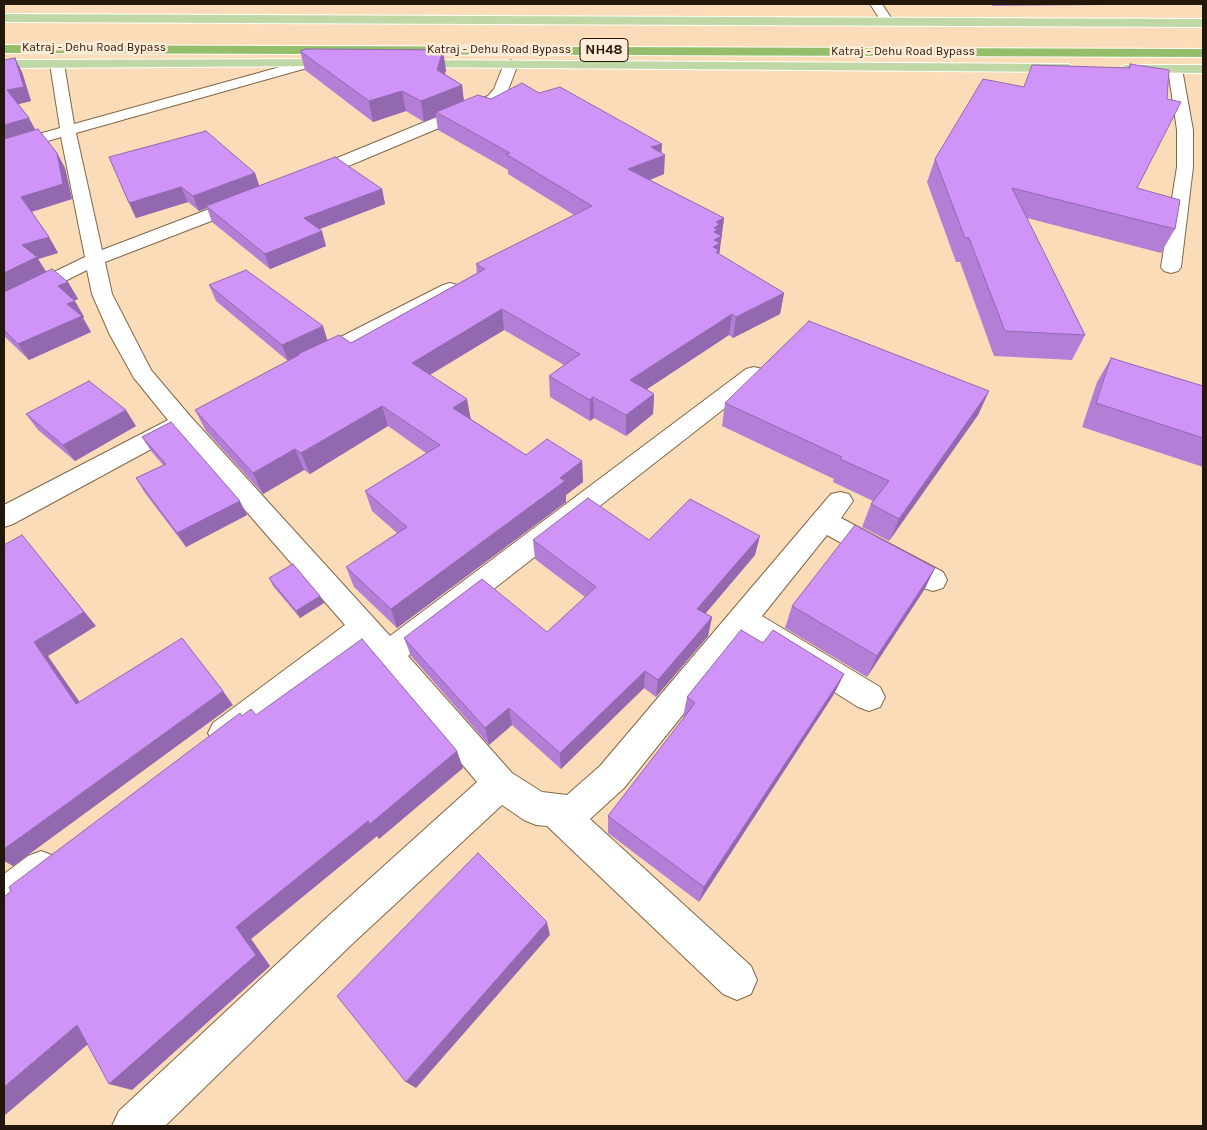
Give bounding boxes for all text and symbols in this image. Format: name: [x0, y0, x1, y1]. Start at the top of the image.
road number: NH48: [580, 38, 628, 62]
street label: Katraj - Dehu Road Bypass: [22, 41, 166, 55]
street label: Katraj - Dehu Road Bypass: [427, 43, 571, 57]
street label: Katraj - Dehu Road Bypass: [831, 45, 975, 59]

